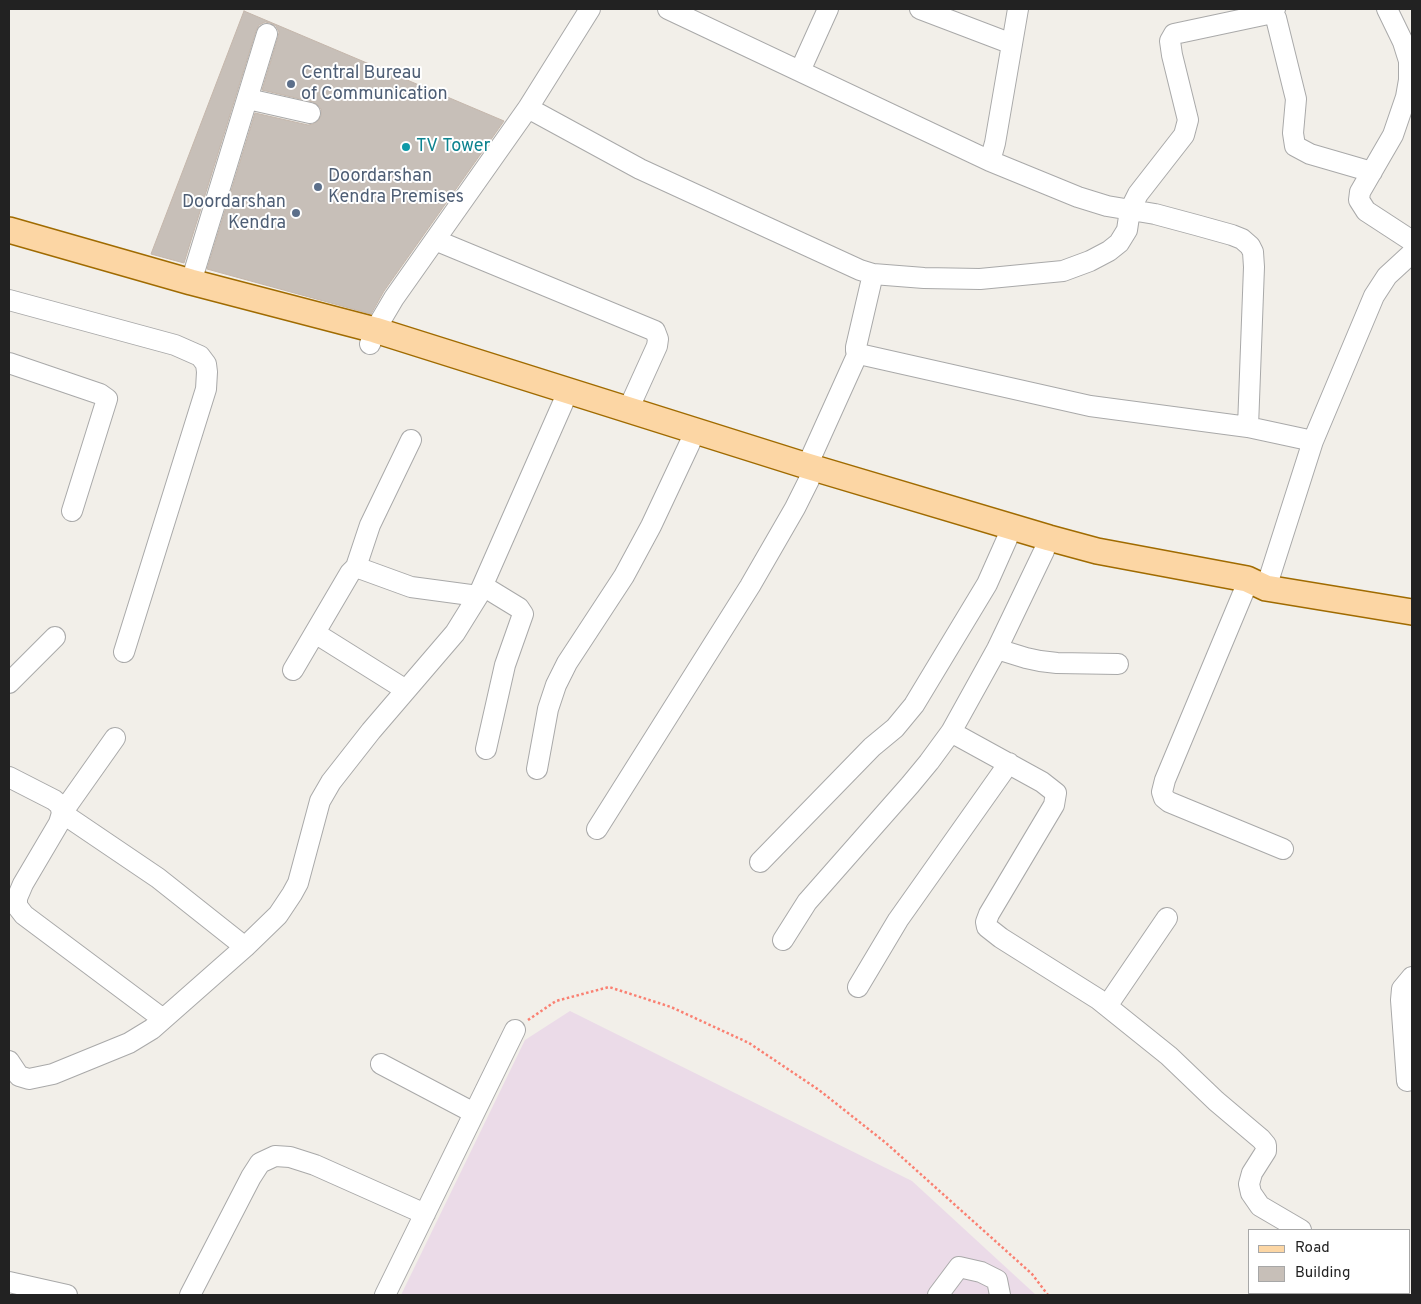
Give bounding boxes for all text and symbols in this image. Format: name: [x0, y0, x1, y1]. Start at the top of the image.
place label: Central Bureau of Communication: [301, 63, 448, 106]
marker: Central Bureau of Communication: [285, 78, 297, 90]
place label: TV Tower: [416, 136, 491, 158]
marker: TV Tower: [400, 141, 412, 153]
place label: Doordarshan Kendra Premises: [328, 166, 464, 208]
marker: Doordarshan Kendra Premises: [312, 181, 324, 193]
place label: Doordarshan Kendra: [182, 192, 286, 234]
marker: Doordarshan Kendra: [290, 207, 302, 219]
legend: [1248, 1229, 1411, 1294]
text: Road: [1295, 1239, 1330, 1258]
text: Building: [1295, 1264, 1350, 1283]

